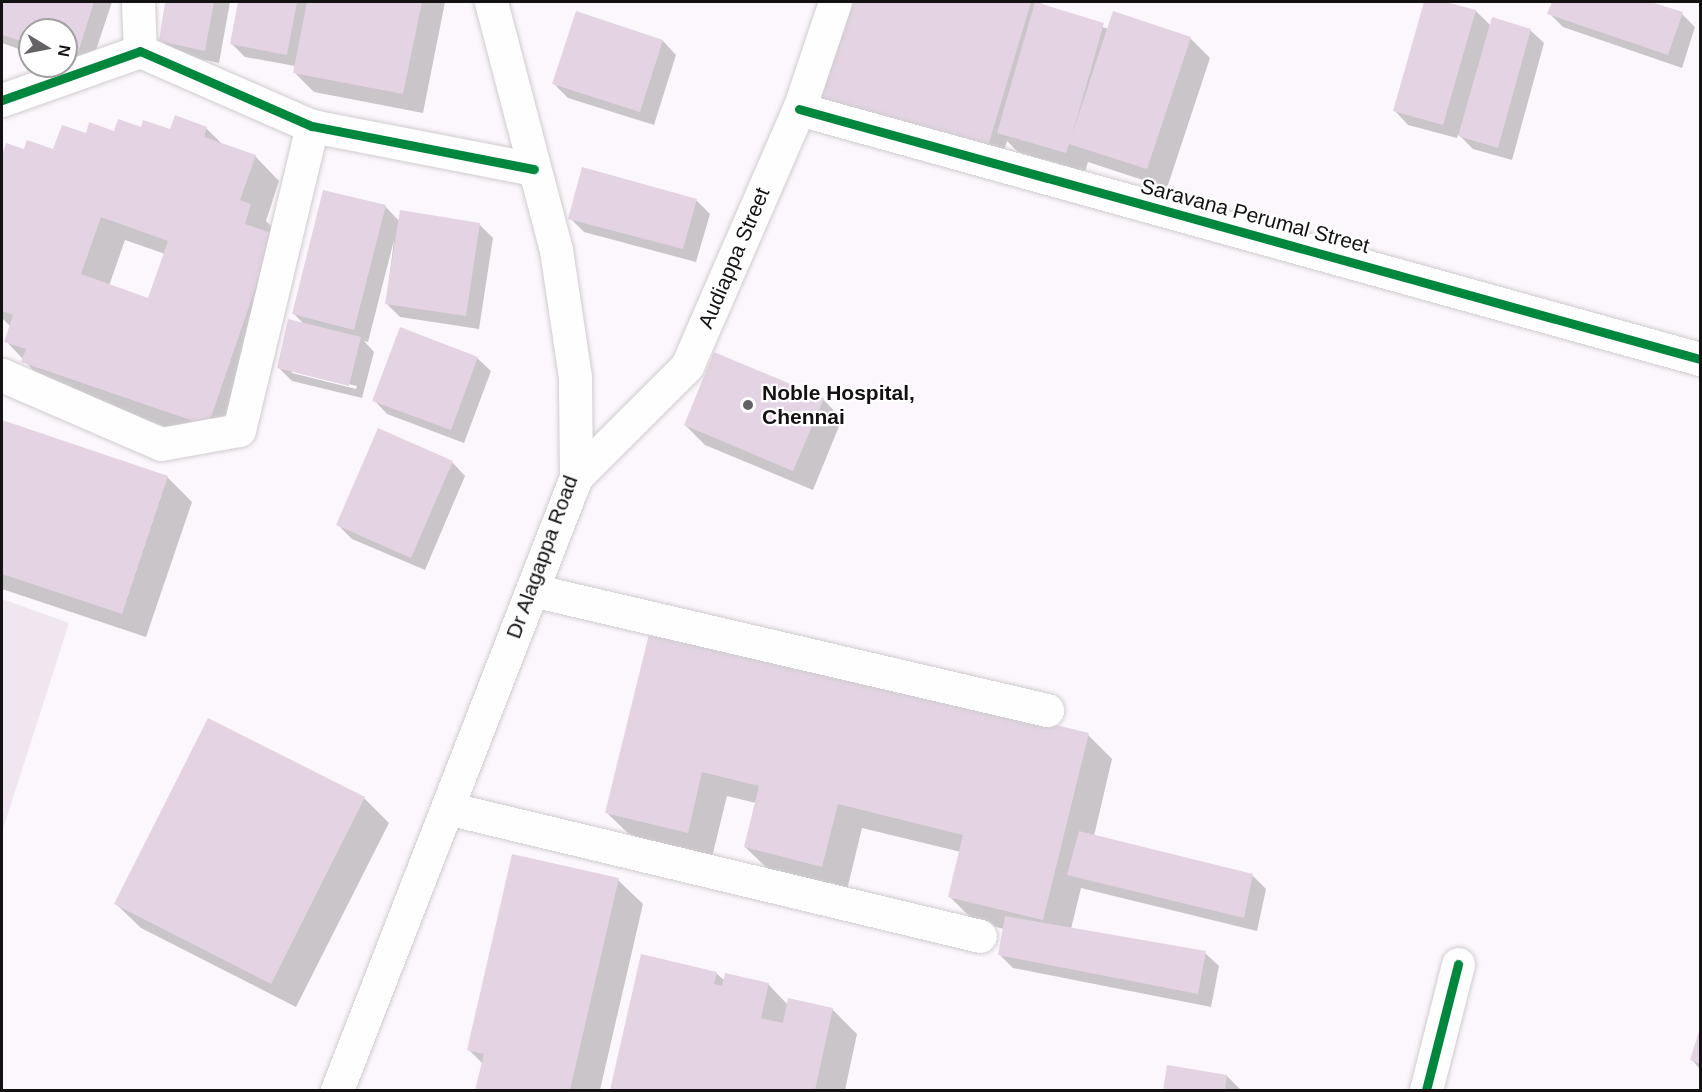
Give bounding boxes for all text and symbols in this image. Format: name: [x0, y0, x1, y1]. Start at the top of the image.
north arrow: [18, 18, 78, 78]
text: N: [55, 44, 74, 58]
street label: Saravana Perumal Street: [1138, 173, 1372, 259]
street label: Audiappa Street: [693, 184, 775, 332]
place label: Noble Hospital, Chennai: [762, 380, 915, 430]
marker: Noble Hospital, Chennai: [739, 396, 757, 414]
street label: Dr Alagappa Road: [501, 472, 583, 642]

